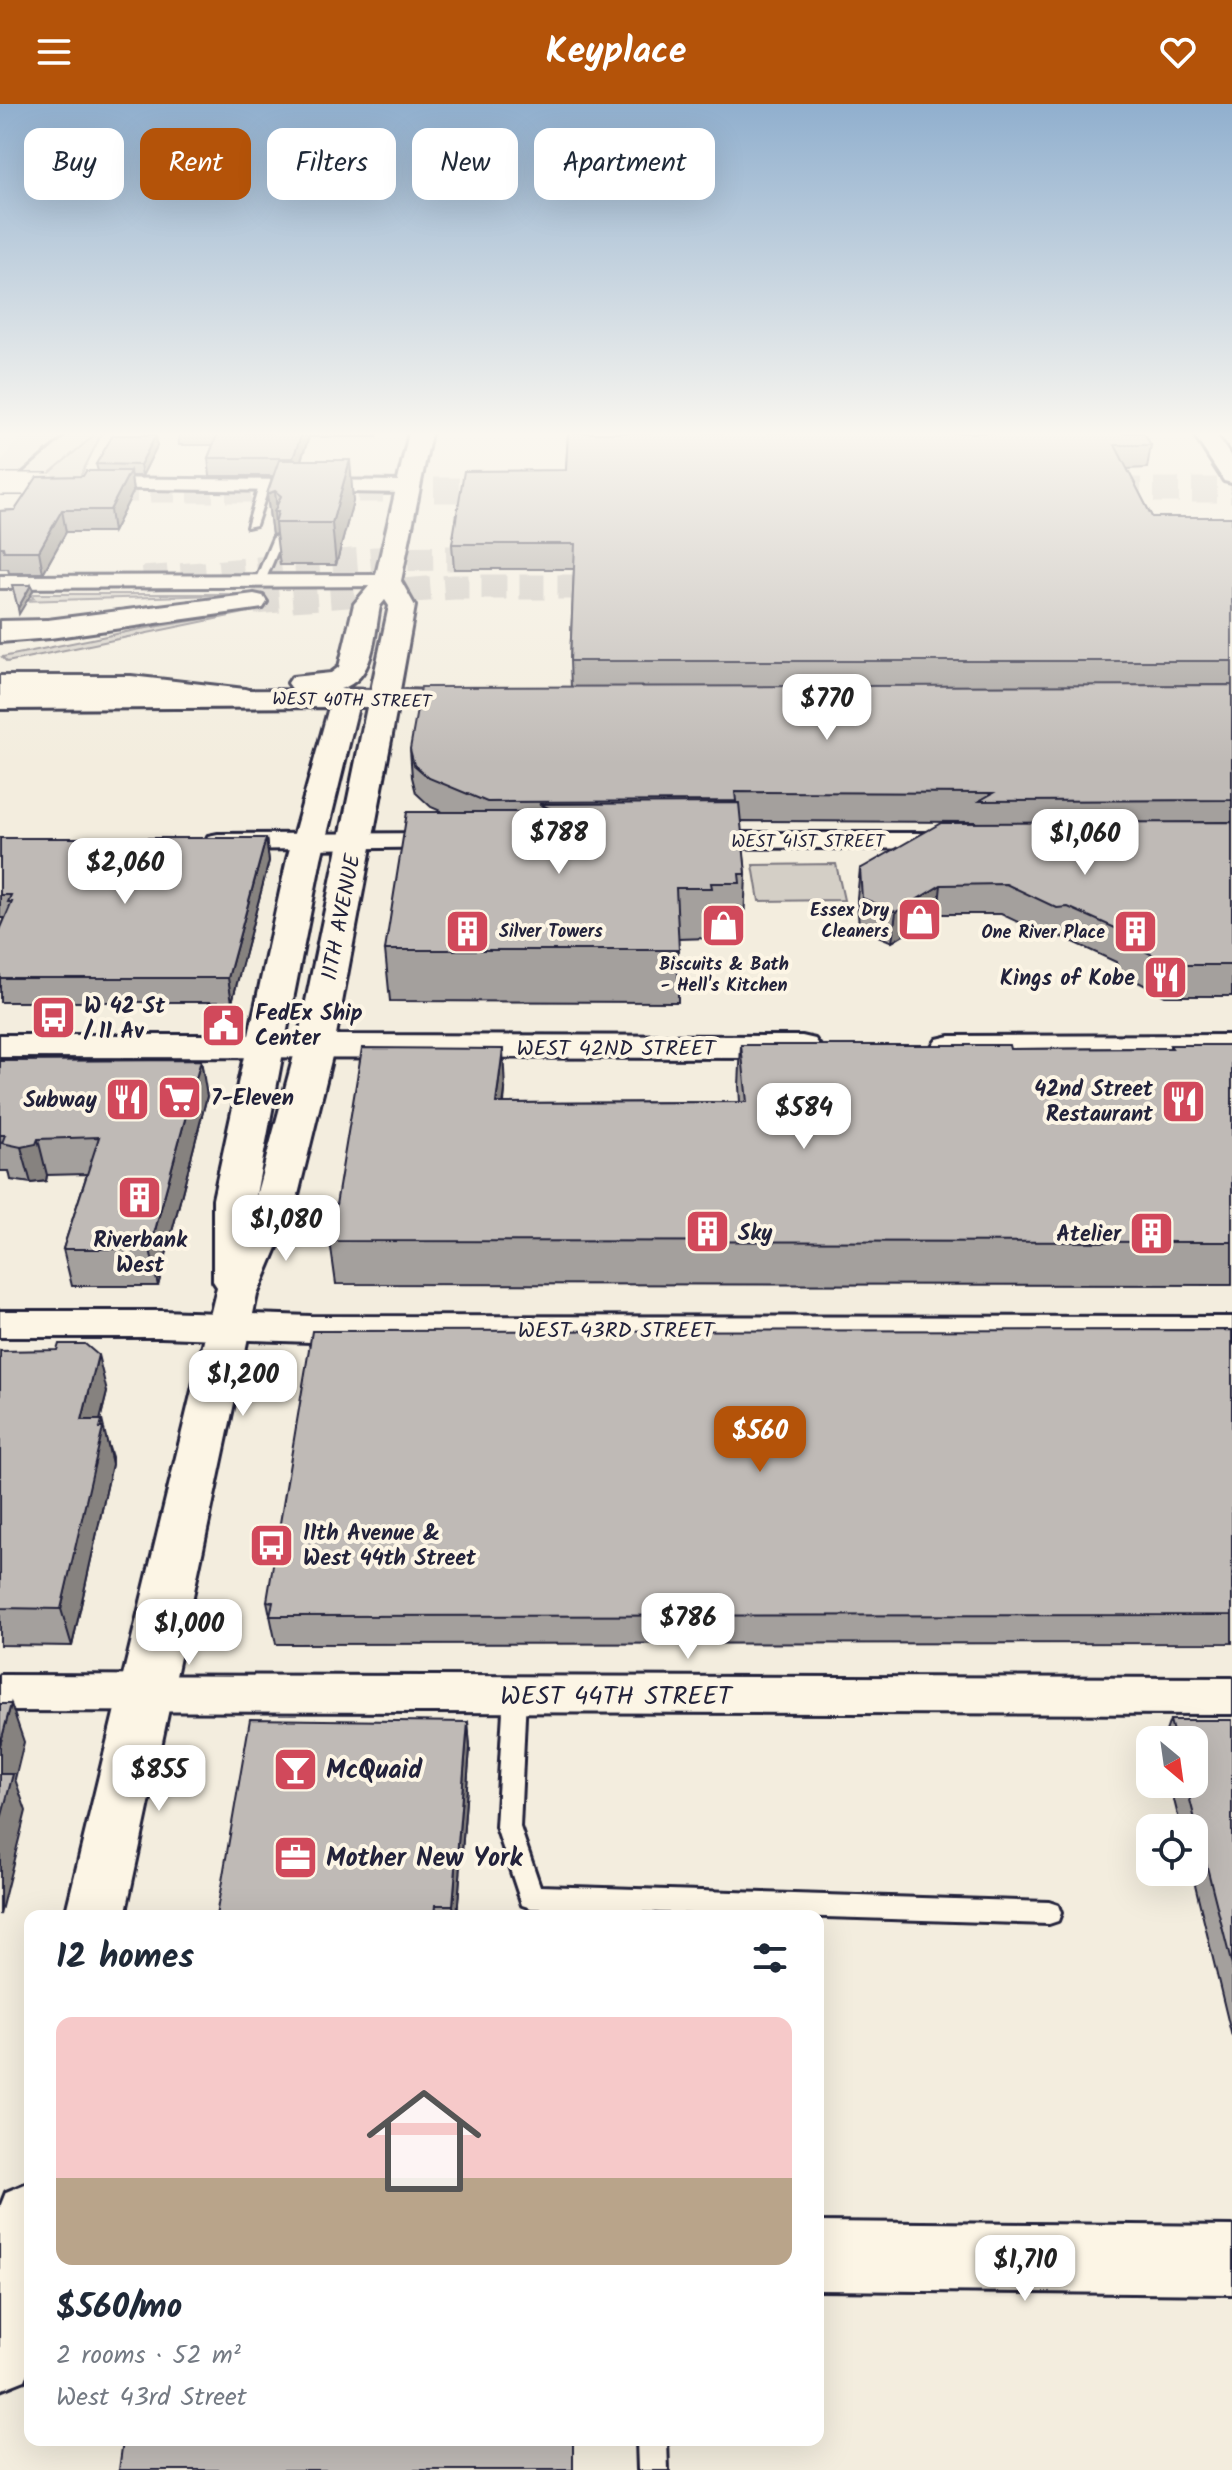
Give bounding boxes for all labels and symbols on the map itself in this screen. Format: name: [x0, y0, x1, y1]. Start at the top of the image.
pin: $770: [780, 674, 874, 742]
street label: WEST 40TH STREET: [272, 686, 433, 717]
pin: $788: [512, 808, 606, 876]
pin: $1,060: [1020, 809, 1150, 877]
street label: WEST 41ST STREET: [731, 828, 886, 857]
pin: $2,060: [60, 838, 190, 906]
street label: 11TH AVENUE: [313, 850, 372, 984]
shop icon: Essex Dry Cleaners: [896, 896, 944, 944]
place label: Essex Dry Cleaners: [810, 897, 890, 947]
shop icon: Biscuits & Bath - Hell's Kitchen: [700, 902, 748, 950]
building icon: Silver Towers: [444, 907, 492, 955]
building icon: One River Place: [1112, 908, 1160, 956]
place label: Silver Towers: [499, 918, 603, 947]
place label: One River Place: [981, 919, 1105, 948]
place label: Biscuits & Bath - Hell's Kitchen: [659, 951, 789, 1001]
restaurant icon: Kings of Kobe: [1142, 953, 1190, 1001]
place label: Kings of Kobe: [1000, 962, 1135, 997]
place label: W 42 St / 11 Av: [83, 990, 166, 1050]
bus stop icon: W 42 St / 11 Av: [29, 994, 77, 1042]
place label: FedEx Ship Center: [255, 997, 363, 1057]
public building icon: FedEx Ship Center: [200, 1001, 248, 1049]
street label: WEST 42ND STREET: [517, 1032, 718, 1067]
supermarket icon: 7-Eleven: [156, 1073, 204, 1121]
place label: 42nd Street Restaurant: [1034, 1073, 1154, 1133]
restaurant icon: Subway: [104, 1075, 152, 1123]
restaurant icon: 42nd Street Restaurant: [1160, 1077, 1208, 1125]
place label: 7-Eleven: [211, 1082, 294, 1117]
pin: $584: [757, 1083, 851, 1151]
place label: Subway: [23, 1084, 98, 1119]
building icon: Riverbank West: [116, 1174, 164, 1222]
pin: $1,080: [221, 1195, 351, 1263]
building icon: Sky: [683, 1208, 731, 1256]
building icon: Atelier: [1128, 1209, 1176, 1257]
place label: Sky: [738, 1217, 773, 1252]
place label: Atelier: [1056, 1218, 1122, 1253]
place label: Riverbank West: [93, 1224, 188, 1284]
street label: WEST 43RD STREET: [518, 1314, 717, 1349]
pin: $1,200: [178, 1350, 308, 1418]
pin: $560: [713, 1406, 807, 1474]
place label: 11th Avenue & West 44th Street: [303, 1517, 477, 1577]
bus stop icon: 11th Avenue & West 44th Street: [248, 1521, 296, 1569]
pin: $786: [641, 1593, 735, 1661]
pin: $1,000: [124, 1599, 254, 1667]
street label: WEST 44TH STREET: [500, 1676, 734, 1718]
north arrow: [1136, 1726, 1208, 1798]
pin: $855: [112, 1745, 206, 1813]
bar icon: McQuaid: [271, 1745, 319, 1793]
place label: McQuaid: [326, 1750, 423, 1792]
office icon: Mother New York: [271, 1833, 319, 1881]
place label: Mother New York: [326, 1838, 523, 1880]
pin: $1,710: [960, 2235, 1090, 2303]

